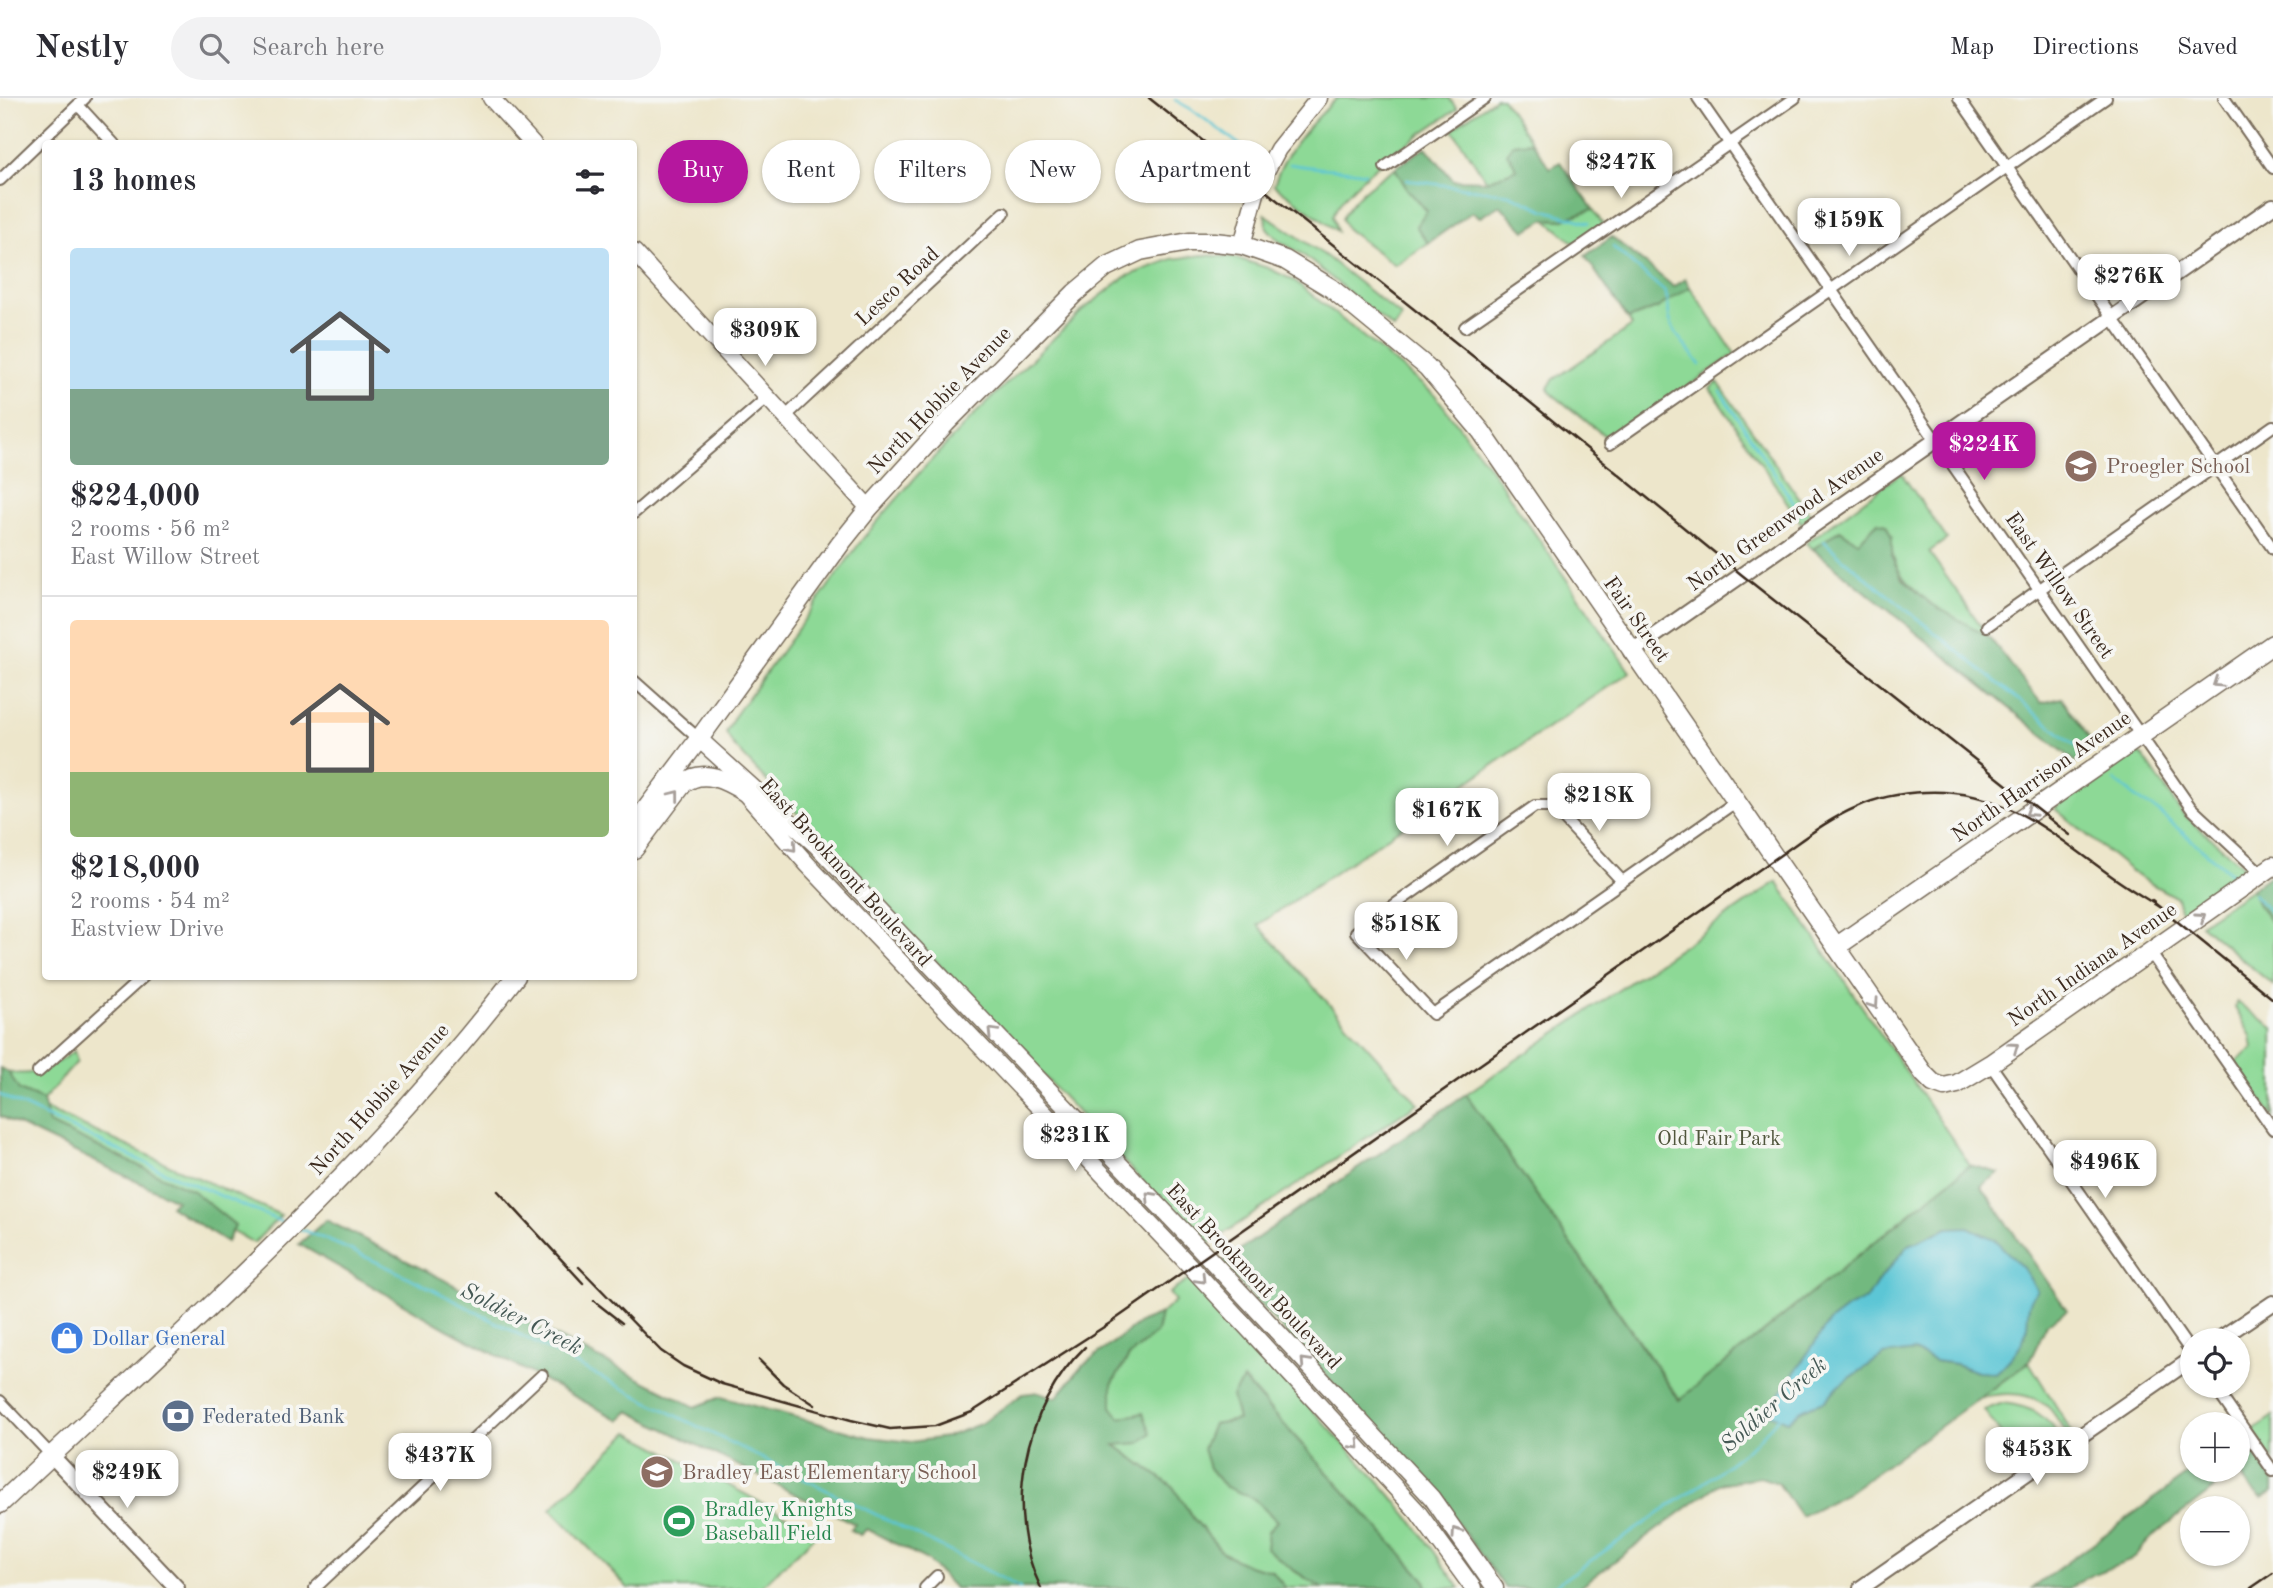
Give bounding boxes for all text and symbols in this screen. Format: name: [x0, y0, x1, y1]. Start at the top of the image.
search box: [171, 17, 661, 80]
icon: search: [195, 29, 233, 67]
text: Nestly: [35, 32, 129, 65]
text: Search here: [251, 35, 385, 61]
text: Map: [1950, 36, 1994, 60]
text: Directions: [2032, 36, 2139, 60]
text: Saved: [2177, 36, 2238, 60]
chip: Buy: [658, 140, 748, 203]
chip: Rent: [762, 140, 860, 203]
chip: Filters: [874, 140, 991, 203]
chip: New: [1005, 140, 1101, 203]
chip: Apartment: [1115, 140, 1275, 203]
pin: $247K: [1572, 140, 1670, 200]
text: $247K: [1585, 151, 1657, 174]
icon: filters: [571, 163, 609, 201]
text: 13 homes: [70, 167, 196, 197]
pin: $159K: [1800, 198, 1898, 258]
text: $159K: [1813, 209, 1885, 232]
street label: Lesco Road: [852, 244, 944, 331]
pin: $276K: [2080, 254, 2178, 314]
text: $276K: [2093, 265, 2165, 288]
icon: home: [277, 293, 403, 419]
pin: $309K: [716, 308, 814, 368]
text: $309K: [729, 319, 801, 342]
street label: North Hobbie Avenue: [864, 323, 1016, 479]
pin: $224K: [1935, 422, 2033, 482]
text: $224K: [1948, 433, 2020, 456]
street label: North Greenwood Avenue: [1684, 445, 1888, 596]
school or university icon: Proegler School: [2062, 447, 2100, 485]
place label: Proegler School: [2106, 457, 2251, 478]
text: $224,000: [70, 482, 200, 512]
street label: East Willow Street: [2000, 509, 2117, 663]
text: 2 rooms · 56 m²: [70, 518, 230, 541]
text: East Willow Street: [70, 546, 260, 569]
street label: Fair Street: [1599, 573, 1673, 666]
icon: home: [277, 665, 403, 791]
one-way arrow: [2212, 675, 2225, 687]
street label: North Harrison Avenue: [1949, 708, 2135, 847]
pin: $218K: [1550, 774, 1648, 833]
street label: East Brookmont Boulevard: [755, 775, 935, 971]
text: $218K: [1563, 784, 1635, 807]
pin: $167K: [1398, 788, 1496, 848]
one-way arrow: [667, 790, 680, 802]
text: $167K: [1411, 799, 1483, 822]
one-way arrow: [2024, 804, 2037, 817]
one-way arrow: [784, 838, 796, 851]
text: $218,000: [70, 854, 200, 884]
text: 2 rooms · 54 m²: [70, 890, 230, 913]
street label: North Indiana Avenue: [2005, 899, 2181, 1031]
pin: $518K: [1357, 902, 1455, 962]
text: $518K: [1370, 913, 1442, 936]
one-way arrow: [2193, 913, 2206, 925]
text: Eastview Drive: [70, 918, 224, 941]
one-way arrow: [1866, 996, 1879, 1009]
street label: North Hobbie Avenue: [307, 1020, 454, 1180]
one-way arrow: [988, 1027, 1001, 1040]
one-way arrow: [2006, 1043, 2019, 1055]
pin: $231K: [1026, 1114, 1124, 1173]
text: $231K: [1039, 1124, 1111, 1147]
park label: Old Fair Park: [1657, 1129, 1781, 1150]
pin: $496K: [2056, 1140, 2154, 1200]
text: $496K: [2069, 1151, 2141, 1174]
street label: East Brookmont Boulevard: [1161, 1180, 1344, 1374]
one-way arrow: [1145, 1191, 1158, 1204]
one-way arrow: [1193, 1270, 1206, 1283]
water label: Soldier Creek: [457, 1279, 586, 1360]
shop icon: Dollar General: [48, 1319, 86, 1357]
map controls: [2180, 1328, 2250, 1566]
button: locate: [2180, 1328, 2250, 1398]
place label: Dollar General: [92, 1329, 226, 1350]
water label: Soldier Creek: [1716, 1353, 1832, 1457]
one-way arrow: [1301, 1357, 1314, 1370]
bank icon: Federated Bank: [159, 1397, 197, 1435]
place label: Federated Bank: [202, 1407, 345, 1428]
button: +: [2180, 1412, 2250, 1482]
pin: $453K: [1988, 1428, 2086, 1487]
pin: $437K: [391, 1434, 489, 1493]
one-way arrow: [1348, 1437, 1360, 1450]
text: $453K: [2001, 1438, 2073, 1461]
text: $437K: [404, 1444, 476, 1467]
pin: $249K: [78, 1450, 176, 1510]
school or university icon: Bradley East Elementary School: [638, 1453, 676, 1491]
text: $249K: [91, 1461, 163, 1484]
place label: Bradley East Elementary School: [682, 1463, 977, 1484]
button: −: [2180, 1496, 2250, 1566]
place label: Bradley Knights Baseball Field: [704, 1500, 853, 1545]
sports icon: Bradley Knights Baseball Field: [660, 1502, 698, 1540]
one-way arrow: [1452, 1527, 1464, 1540]

